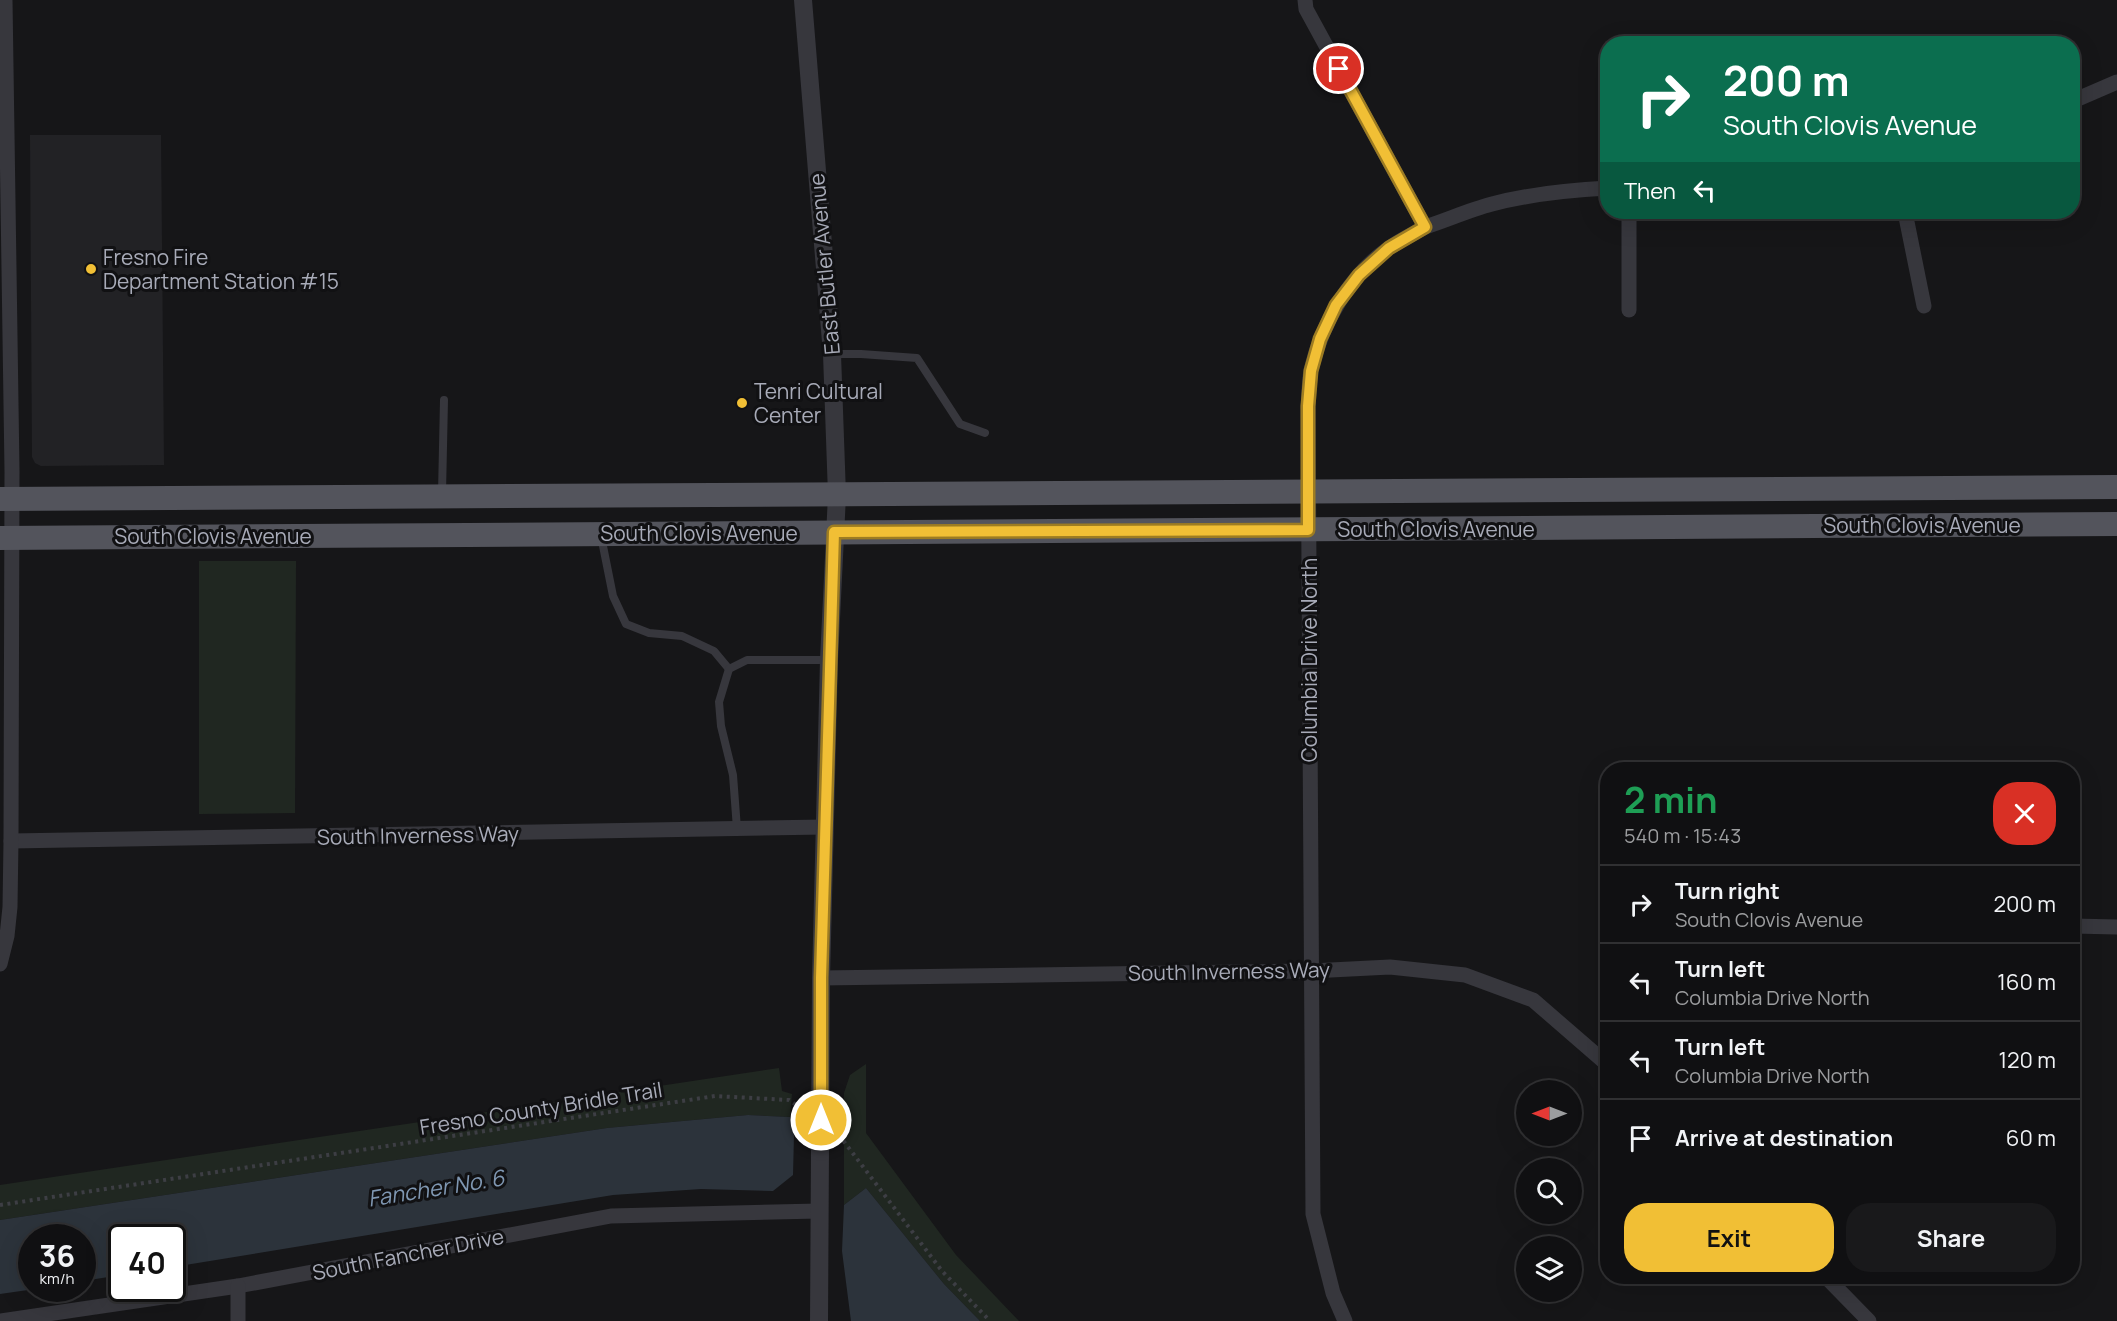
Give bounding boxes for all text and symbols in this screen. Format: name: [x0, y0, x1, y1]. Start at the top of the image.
pin: [1313, 43, 1364, 94]
text: 200 m: [1723, 51, 1849, 109]
icon: arrive: [1322, 52, 1355, 85]
icon: right: [1624, 60, 1702, 138]
text: South Clovis Avenue: [1723, 106, 1977, 143]
street label: East Butler Avenue: [802, 172, 846, 356]
icon: left: [1688, 174, 1721, 207]
text: Then: [1624, 176, 1676, 206]
place label: Fresno Fire Department Station #15: [103, 243, 339, 295]
marker: Fresno Fire Department Station #15: [84, 262, 98, 276]
place label: Tenri Cultural Center: [754, 377, 883, 429]
marker: Tenri Cultural Center: [735, 396, 749, 410]
street label: South Clovis Avenue: [1823, 511, 2021, 539]
street label: South Clovis Avenue: [1337, 515, 1535, 543]
street label: South Clovis Avenue: [600, 519, 798, 547]
street label: South Clovis Avenue: [114, 522, 312, 550]
street label: Columbia Drive North: [1295, 558, 1323, 762]
text: 2 min: [1624, 775, 1718, 824]
button: close: [1993, 782, 2056, 845]
street label: South Inverness Way: [317, 819, 519, 851]
text: 540 m · 15:43: [1624, 822, 1741, 849]
text: Turn right: [1675, 876, 1780, 906]
icon: right: [1624, 888, 1657, 921]
text: 200 m: [1994, 889, 2056, 919]
text: South Clovis Avenue: [1675, 906, 1863, 933]
text: Turn left: [1675, 954, 1765, 984]
street label: South Inverness Way: [1128, 955, 1330, 987]
icon: left: [1624, 966, 1657, 999]
text: 160 m: [1997, 967, 2056, 997]
text: Columbia Drive North: [1675, 984, 1870, 1011]
text: Turn left: [1675, 1032, 1765, 1062]
icon: left: [1624, 1044, 1657, 1077]
text: 120 m: [1998, 1045, 2056, 1075]
text: Columbia Drive North: [1675, 1062, 1870, 1089]
street label: Fresno County Bridle Trail: [418, 1075, 664, 1141]
north arrow: [1516, 1080, 1582, 1146]
map controls: [1516, 1080, 1582, 1302]
position arrow: [789, 1088, 853, 1152]
icon: arrive: [1624, 1122, 1657, 1155]
text: Arrive at destination: [1675, 1123, 1893, 1153]
text: 60 m: [2006, 1123, 2056, 1153]
button: search: [1516, 1158, 1582, 1224]
water label: Fancher No. 6: [366, 1162, 508, 1214]
button: Exit: [1624, 1203, 1834, 1272]
button: Share: [1846, 1203, 2056, 1272]
street label: South Fancher Drive: [310, 1222, 506, 1286]
speed limit sign: 40: [108, 1224, 186, 1302]
text: 36: [39, 1235, 75, 1276]
button: layers: [1516, 1236, 1582, 1302]
text: km/h: [40, 1268, 74, 1289]

